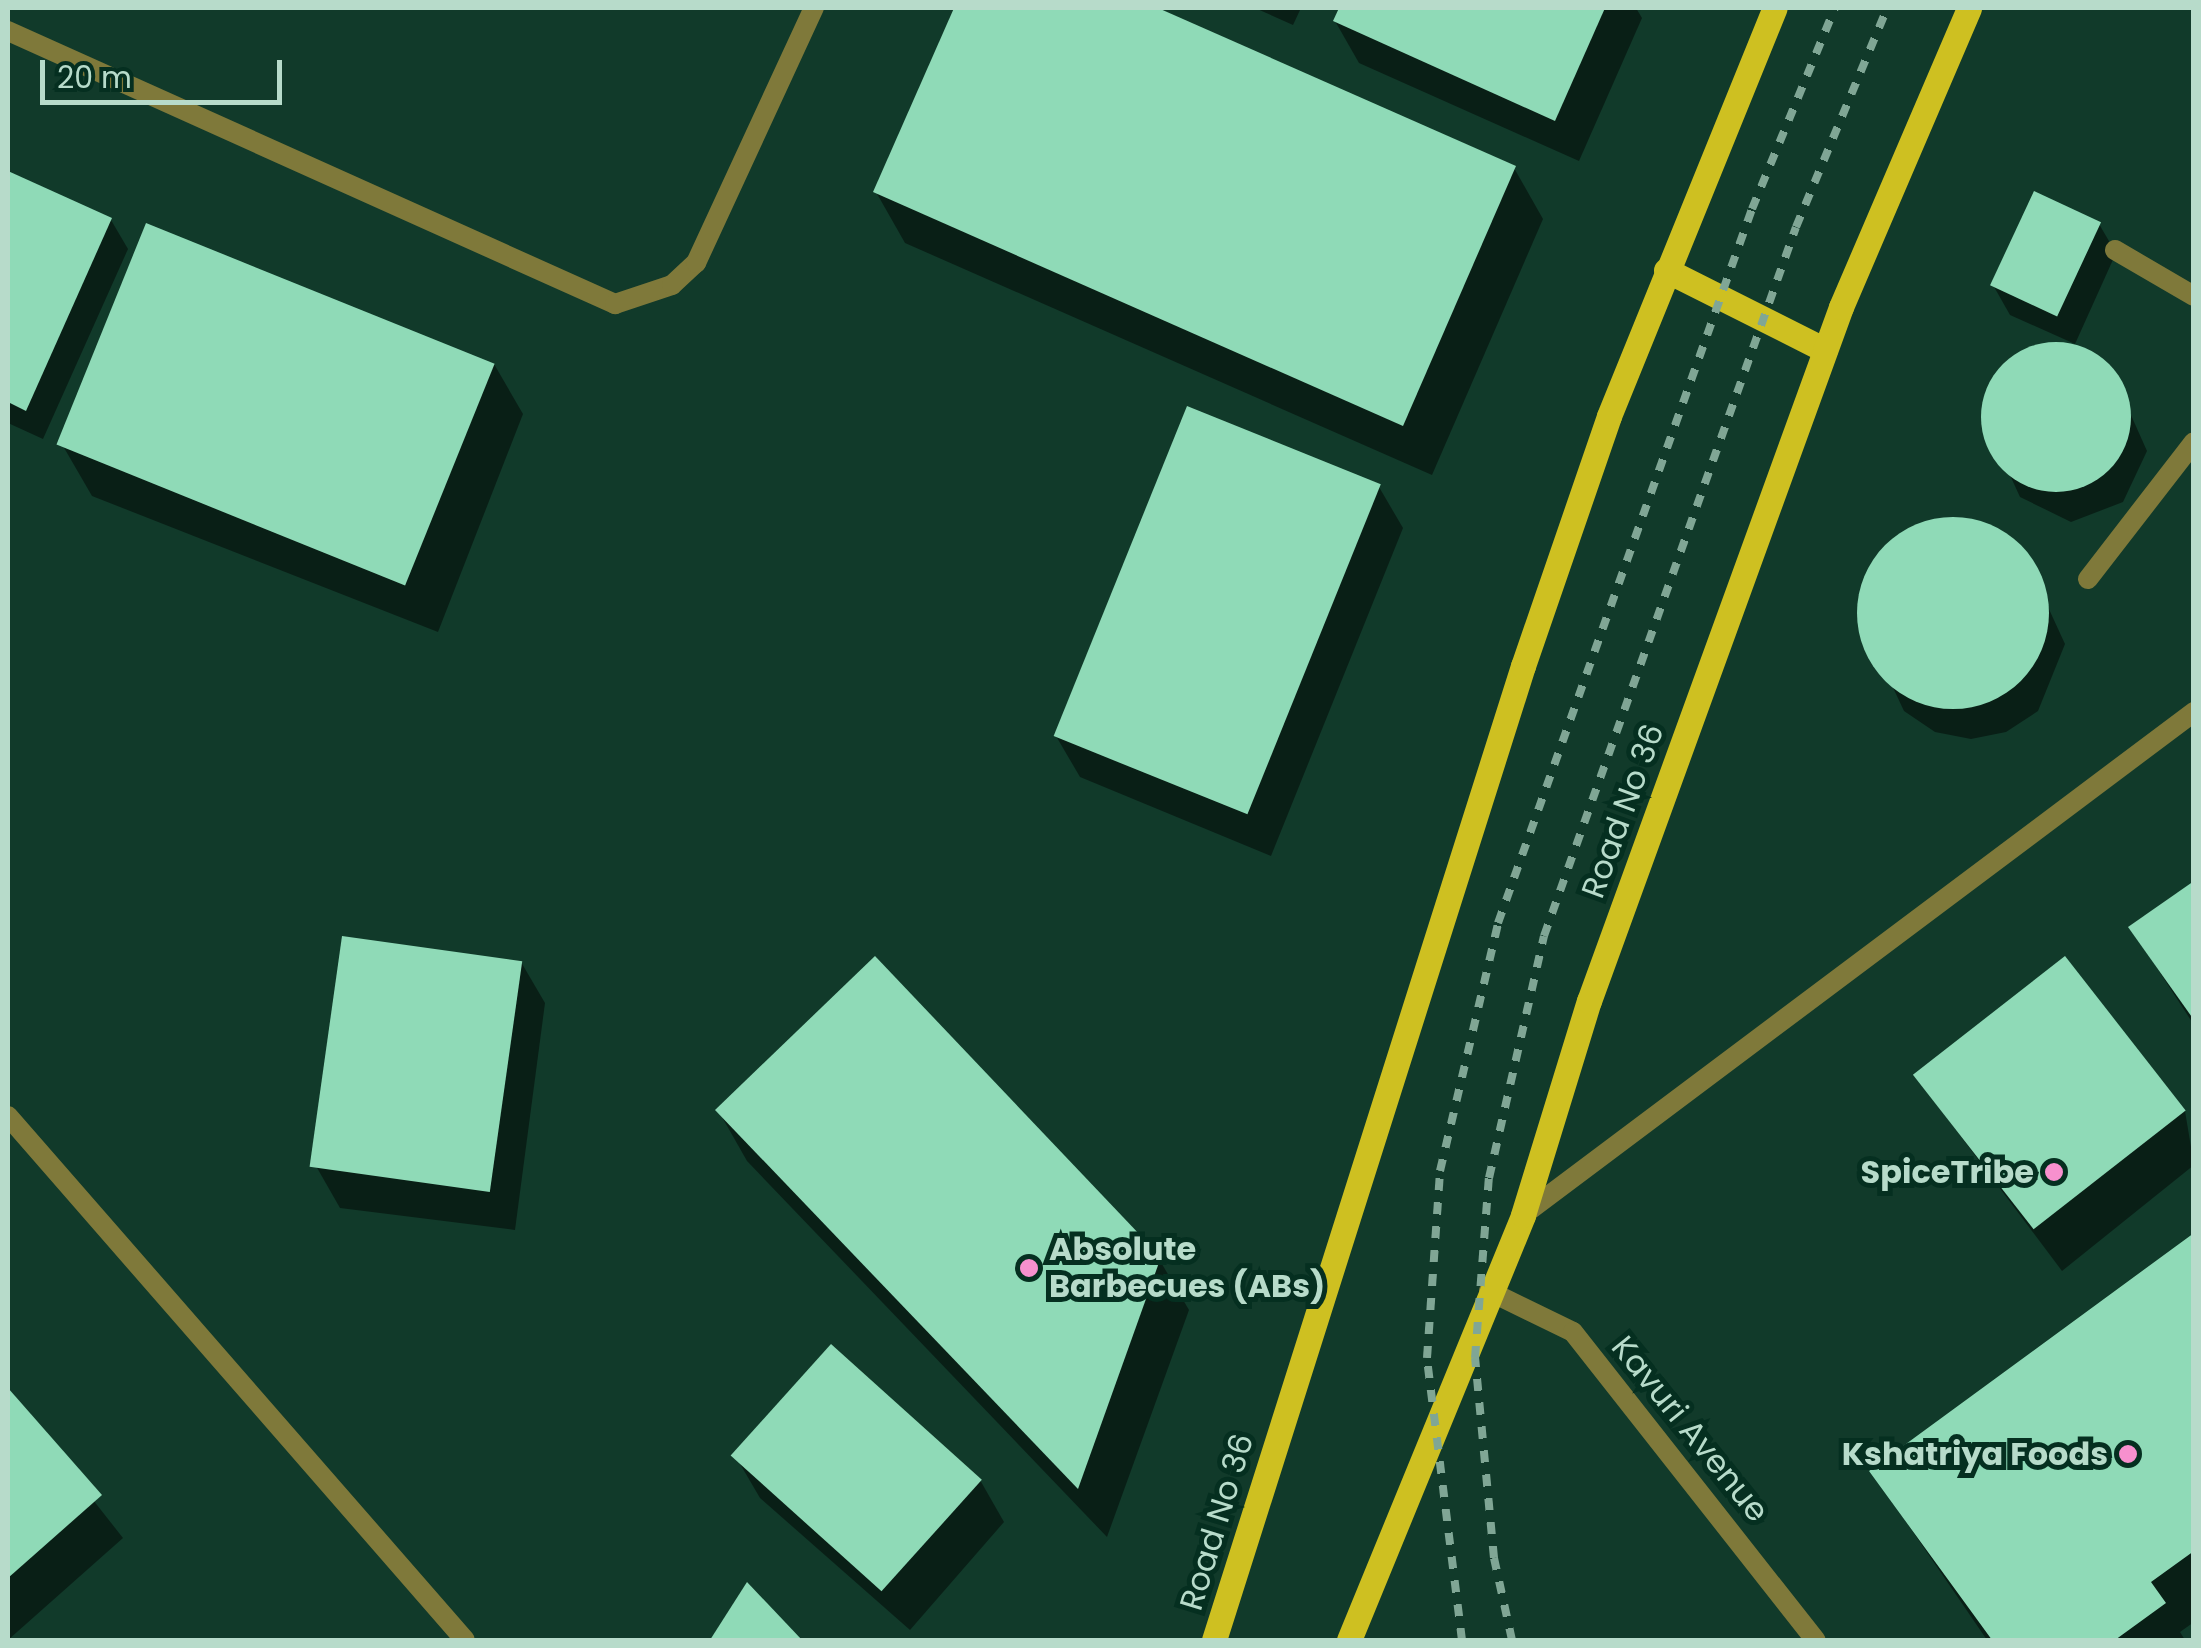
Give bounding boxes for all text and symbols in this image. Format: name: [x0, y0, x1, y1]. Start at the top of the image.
scale bar: [45, 40, 288, 102]
text: 20 m: [57, 56, 132, 99]
street label: Road No 36: [1574, 719, 1672, 903]
place label: SpiceTribe: [1861, 1153, 2034, 1191]
marker: SpiceTribe: [2043, 1161, 2065, 1183]
place label: Absolute Barbecues (ABs): [1049, 1231, 1325, 1306]
marker: Absolute Barbecues (ABs): [1018, 1257, 1040, 1279]
street label: Kavuri Avenue: [1603, 1328, 1777, 1530]
street label: Road No 36: [1172, 1429, 1262, 1615]
place label: Kshatriya Foods: [1842, 1435, 2108, 1473]
marker: Kshatriya Foods: [2117, 1443, 2139, 1465]

